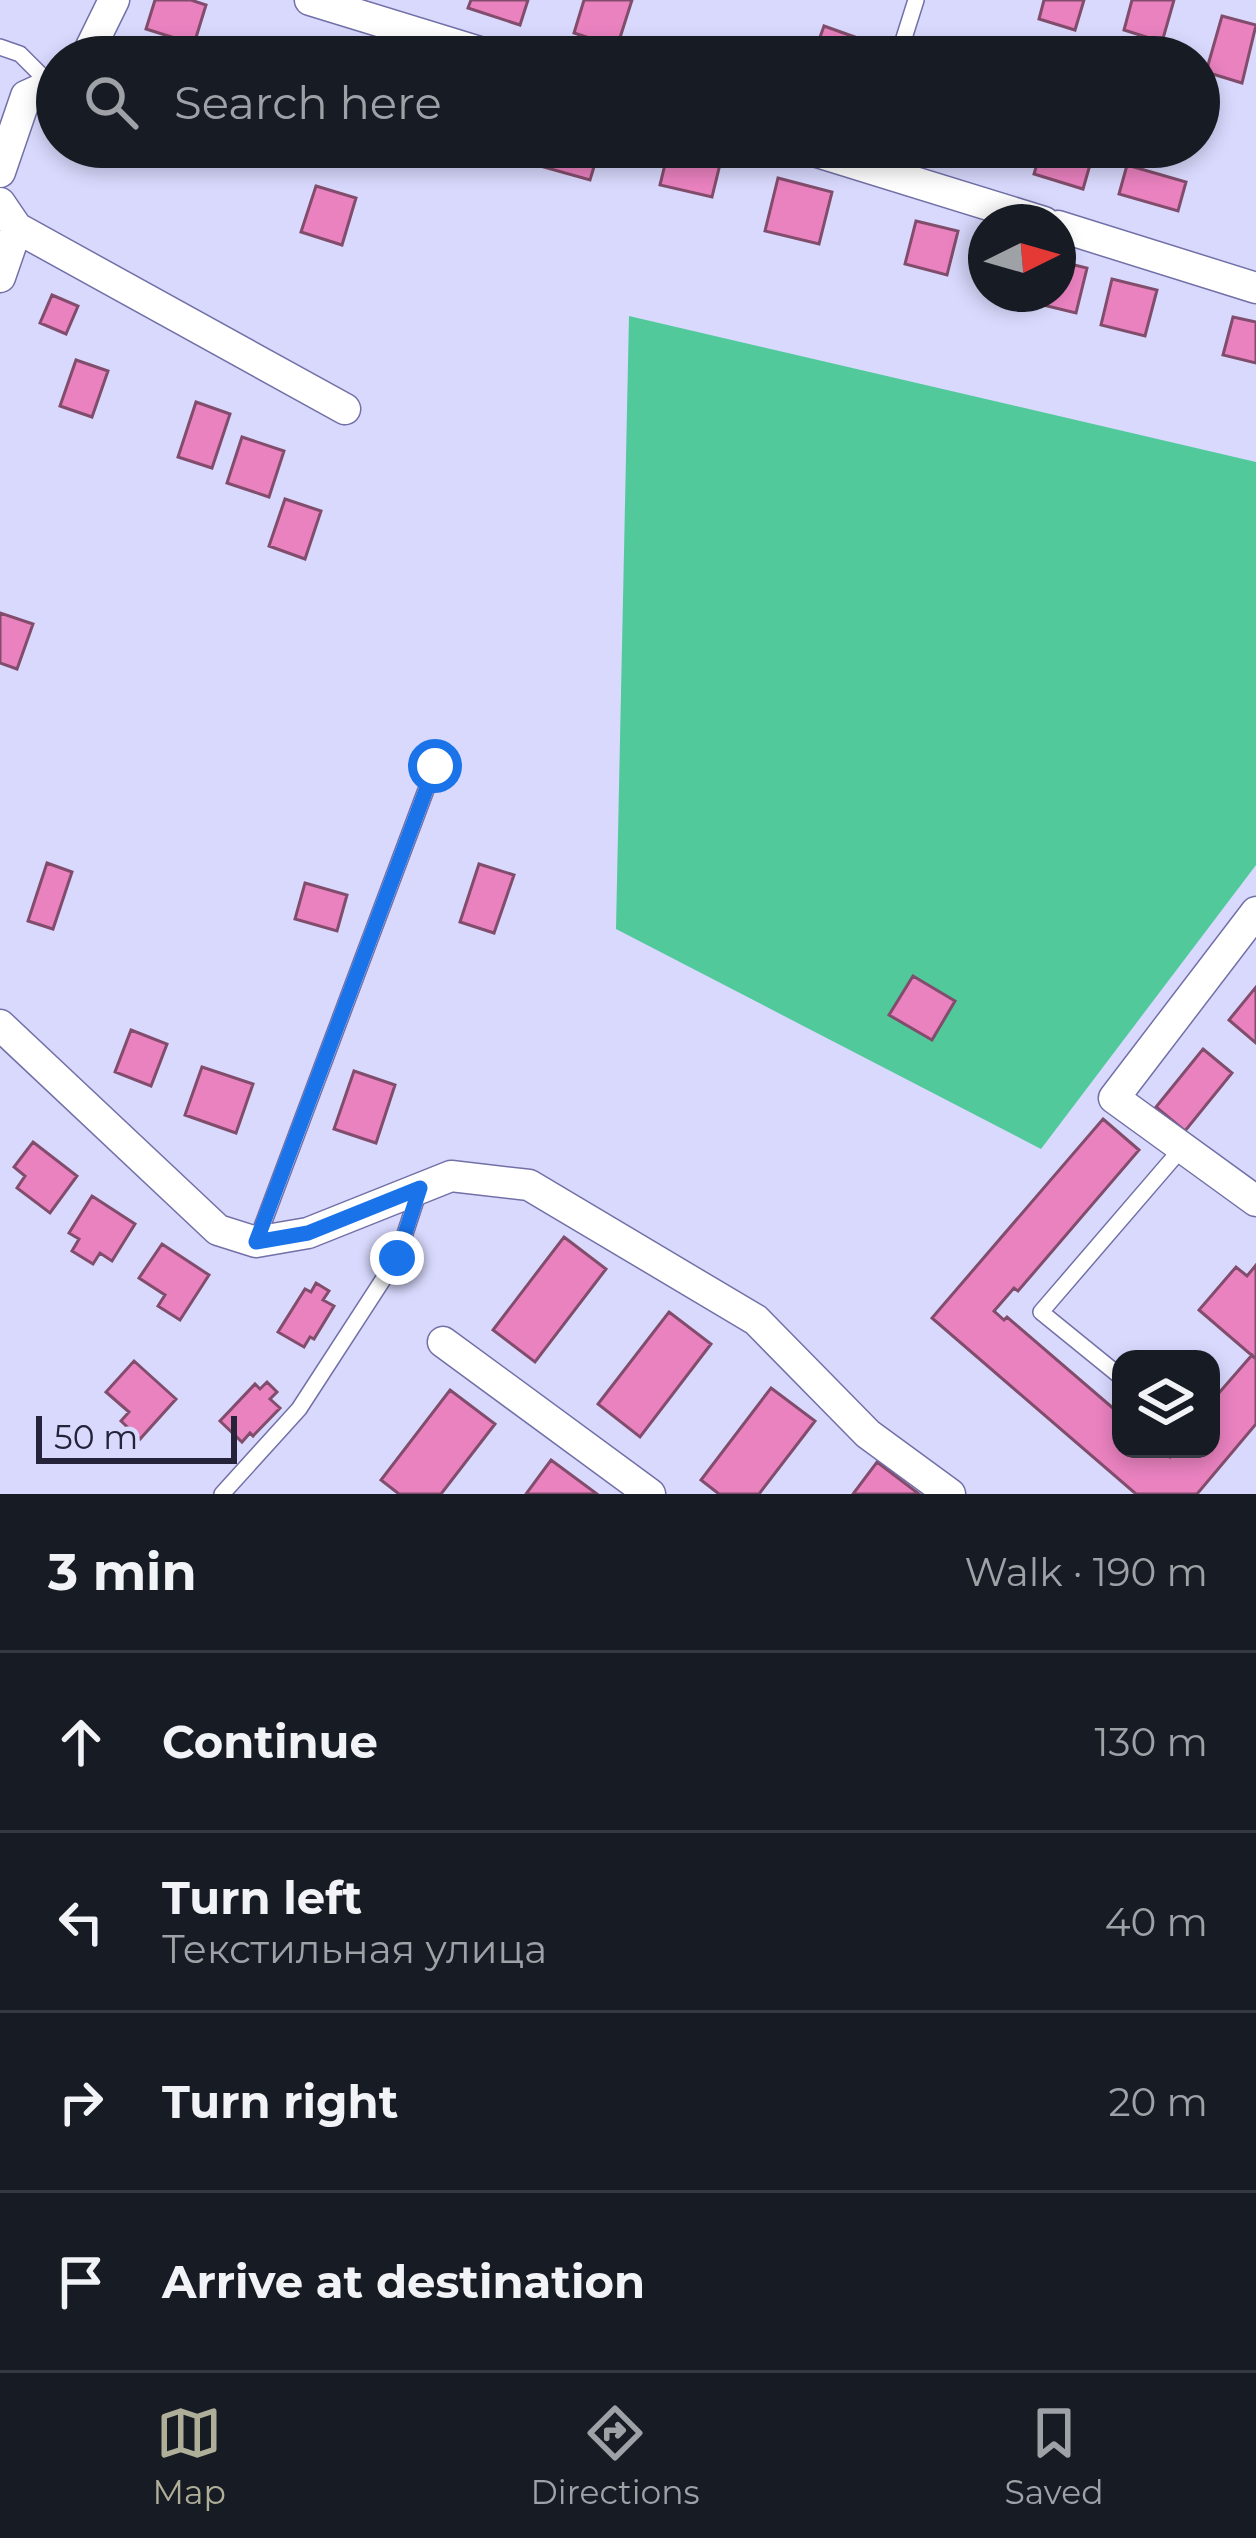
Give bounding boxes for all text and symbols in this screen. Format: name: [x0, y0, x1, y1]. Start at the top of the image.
search box: [36, 36, 1220, 168]
icon: search: [78, 69, 144, 135]
text: Search here: [174, 75, 442, 130]
north arrow: [968, 204, 1076, 312]
route start: [408, 739, 462, 793]
route end: [370, 1231, 424, 1285]
map controls: [1112, 1350, 1220, 1458]
button: layers: [1112, 1350, 1220, 1458]
scale bar: [36, 1410, 237, 1463]
text: 50 m: [54, 1417, 138, 1457]
text: 3 min: [48, 1541, 197, 1603]
text: Walk · 190 m: [964, 1548, 1208, 1596]
icon: ahead: [48, 1709, 114, 1775]
text: Continue: [162, 1714, 378, 1769]
text: 130 m: [1095, 1718, 1208, 1766]
text: Turn left: [162, 1870, 362, 1925]
icon: left: [48, 1889, 114, 1955]
text: 40 m: [1105, 1898, 1208, 1946]
text: Текстильная улица: [162, 1925, 547, 1973]
icon: right: [48, 2069, 114, 2135]
text: Turn right: [162, 2074, 398, 2129]
text: 20 m: [1109, 2078, 1208, 2126]
icon: arrive: [48, 2249, 114, 2315]
text: Arrive at destination: [162, 2254, 645, 2309]
tab: Map: [152, 2400, 226, 2512]
tab: Directions: [531, 2400, 700, 2512]
tab: Saved: [1004, 2400, 1104, 2512]

